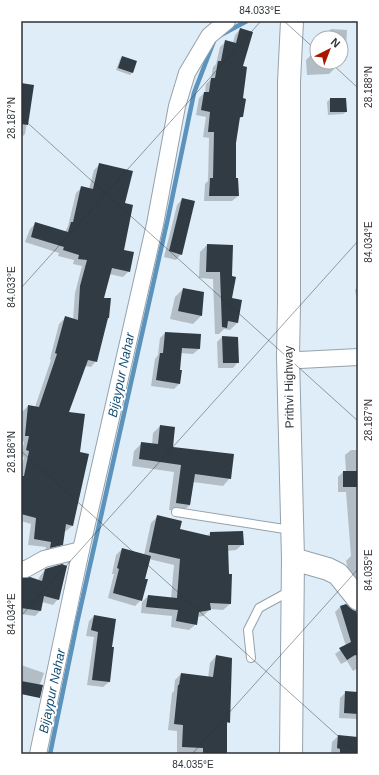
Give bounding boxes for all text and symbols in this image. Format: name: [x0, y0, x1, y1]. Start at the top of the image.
text: 84.033°E: [239, 5, 281, 16]
north arrow: [309, 30, 349, 70]
text: N: [329, 35, 343, 50]
text: 28.188°N: [363, 66, 374, 108]
text: 28.187°N: [6, 97, 17, 139]
text: 84.034°E: [363, 221, 374, 263]
text: 84.033°E: [6, 266, 17, 308]
water label: Bijaypur Nahar: [105, 331, 137, 419]
street label: Prithvi Highway: [281, 346, 297, 428]
text: 28.187°N: [363, 399, 374, 441]
text: 28.186°N: [6, 431, 17, 473]
text: 84.035°E: [363, 549, 374, 591]
text: 84.034°E: [6, 593, 17, 635]
water label: Bijaypur Nahar: [36, 647, 68, 735]
text: 84.035°E: [172, 759, 214, 770]

